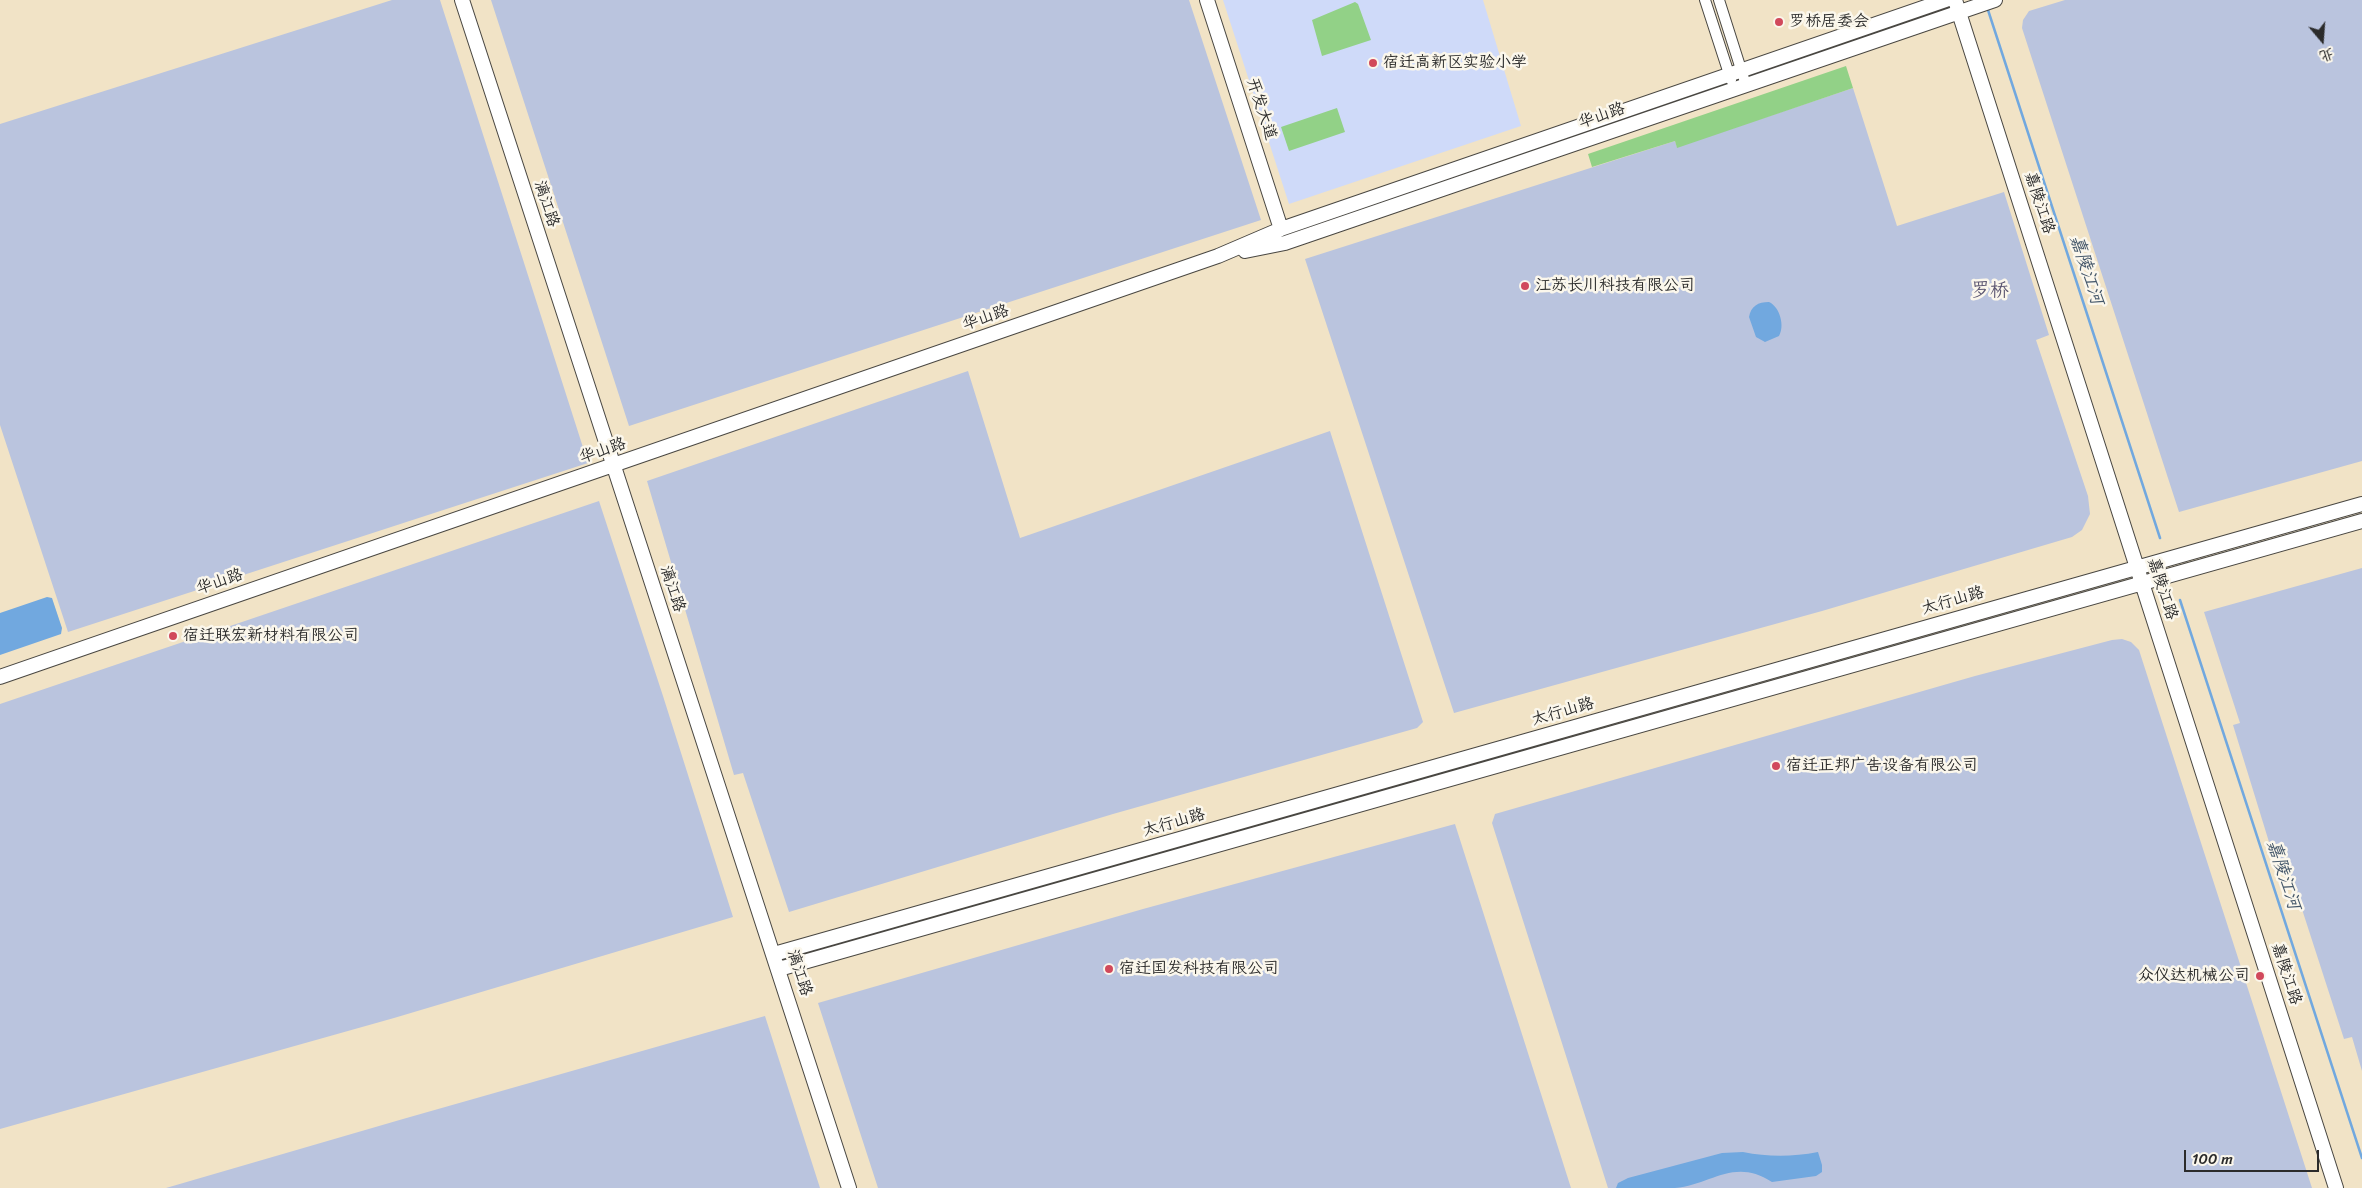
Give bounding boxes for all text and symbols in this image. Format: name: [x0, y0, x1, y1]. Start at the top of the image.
place label: 罗桥居委会: [1789, 12, 1869, 32]
north arrow: [2297, 15, 2347, 65]
marker: 罗桥居委会: [1773, 16, 1785, 28]
text: 北: [2316, 41, 2337, 69]
place label: 宿迁高新区实验小学: [1383, 53, 1527, 73]
marker: 宿迁高新区实验小学: [1367, 57, 1379, 69]
street label: 开发大道: [1242, 76, 1280, 142]
street label: 华山路: [1576, 99, 1628, 133]
street label: 嘉陵江路: [2020, 170, 2058, 236]
street label: 漓江路: [529, 178, 563, 230]
water label: 嘉陵江河: [2065, 232, 2107, 308]
place label: 江苏长川科技有限公司: [1535, 276, 1695, 296]
marker: 江苏长川科技有限公司: [1519, 280, 1531, 292]
district label: 罗桥: [1971, 280, 2009, 302]
street label: 华山路: [960, 301, 1012, 335]
street label: 华山路: [577, 434, 629, 468]
street label: 嘉陵江路: [2143, 556, 2181, 622]
street label: 漓江路: [655, 563, 689, 615]
street label: 华山路: [194, 565, 246, 599]
street label: 太行山路: [1920, 583, 1986, 619]
place label: 宿迁联宏新材料有限公司: [183, 626, 359, 646]
marker: 宿迁联宏新材料有限公司: [167, 630, 179, 642]
street label: 太行山路: [1530, 694, 1596, 730]
place label: 宿迁正邦广告设备有限公司: [1786, 756, 1978, 776]
marker: 宿迁正邦广告设备有限公司: [1770, 760, 1782, 772]
street label: 太行山路: [1141, 805, 1207, 841]
water label: 嘉陵江河: [2262, 837, 2304, 913]
street label: 嘉陵江路: [2267, 941, 2305, 1007]
street label: 漓江路: [782, 947, 816, 999]
place label: 宿迁国发科技有限公司: [1119, 959, 1279, 979]
marker: 宿迁国发科技有限公司: [1103, 963, 1115, 975]
place label: 众仪达机械公司: [2138, 966, 2250, 986]
marker: 众仪达机械公司: [2254, 970, 2266, 982]
scale bar: [2187, 1140, 2322, 1172]
text: 100 m: [2192, 1146, 2233, 1172]

